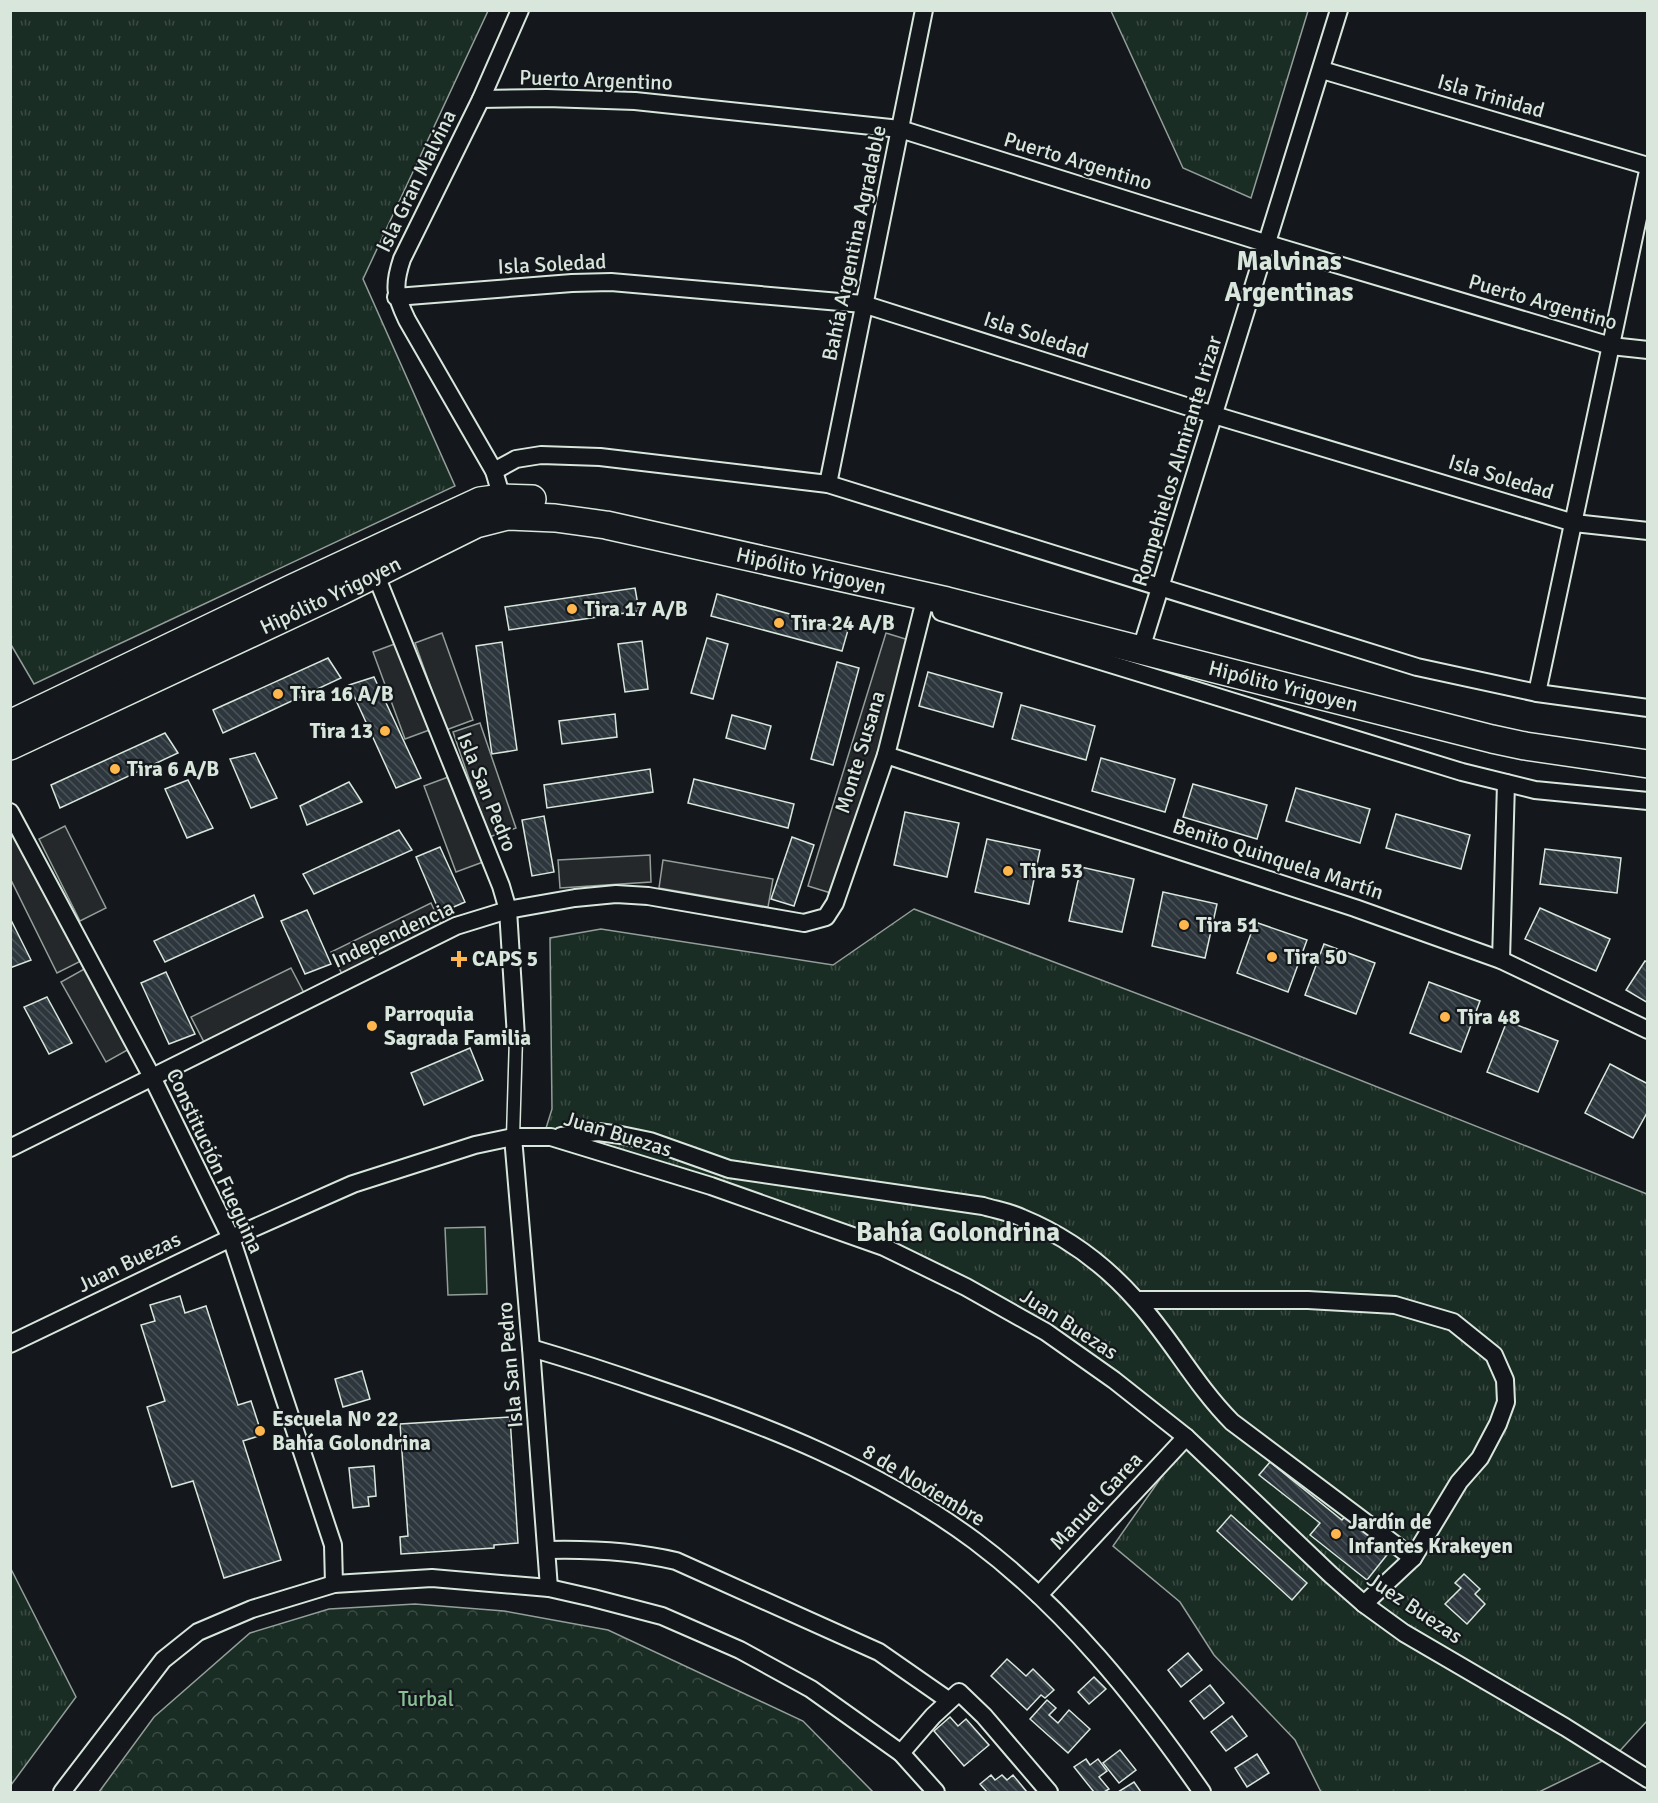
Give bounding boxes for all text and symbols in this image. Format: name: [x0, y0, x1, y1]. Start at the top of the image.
street label: Puerto Argentino: [519, 64, 673, 96]
street label: Isla Trinidad: [1435, 68, 1547, 124]
street label: Isla Gran Malvina: [370, 106, 462, 256]
street label: Bahía Argentina Agradable: [816, 123, 892, 363]
street label: Puerto Argentino: [1001, 126, 1155, 196]
district label: Malvinas Argentinas: [1224, 245, 1354, 309]
street label: Isla Soledad: [497, 248, 607, 280]
street label: Puerto Argentino: [1466, 268, 1620, 336]
street label: Isla Soledad: [980, 306, 1092, 364]
street label: Rompehielos Almirante Irizar: [1126, 332, 1228, 590]
street label: Isla Soledad: [1445, 449, 1557, 505]
street label: Hipólito Yrigoyen: [734, 541, 889, 600]
street label: Hipólito Yrigoyen: [256, 550, 405, 640]
place label: Tira 17 A/B: [584, 596, 688, 622]
marker: Tira 17 A/B: [565, 602, 579, 616]
place label: Tira 24 A/B: [791, 610, 895, 636]
marker: Tira 24 A/B: [772, 616, 786, 630]
street label: Hipólito Yrigoyen: [1206, 655, 1361, 718]
place label: Tira 16 A/B: [290, 681, 394, 707]
marker: Tira 16 A/B: [271, 687, 285, 701]
street label: Monte Susana: [829, 688, 891, 816]
place label: Tira 13: [310, 718, 373, 744]
marker: Tira 13: [378, 724, 392, 738]
street label: Isla San Pedro: [451, 729, 523, 855]
place label: Tira 6 A/B: [127, 756, 219, 782]
marker: Tira 6 A/B: [108, 762, 122, 776]
street label: Benito Quinquela Martín: [1169, 813, 1387, 905]
place label: Tira 53: [1020, 858, 1083, 884]
marker: Tira 53: [1001, 864, 1015, 878]
street label: Independencia: [328, 894, 458, 974]
place label: Tira 51: [1196, 912, 1259, 938]
marker: Tira 51: [1177, 918, 1191, 932]
place label: Tira 50: [1284, 944, 1347, 970]
place label: CAPS 5: [472, 946, 538, 972]
marker: CAPS 5: [450, 950, 468, 968]
marker: Tira 50: [1265, 950, 1279, 964]
place label: Parroquia Sagrada Familia: [384, 1001, 531, 1051]
place label: Tira 48: [1457, 1004, 1520, 1030]
marker: Tira 48: [1438, 1010, 1452, 1024]
marker: Parroquia Sagrada Familia: [365, 1019, 379, 1033]
street label: Constitución Fueguina: [161, 1064, 269, 1258]
street label: Juan Buezas: [561, 1105, 675, 1163]
district label: Bahía Golondrina: [856, 1216, 1060, 1249]
street label: Juan Buezas: [73, 1226, 185, 1298]
street label: Juan Buezas: [1015, 1283, 1123, 1365]
street label: Isla San Pedro: [492, 1301, 528, 1429]
place label: Escuela Nº 22 Bahía Golondrina: [272, 1406, 431, 1456]
marker: Escuela Nº 22 Bahía Golondrina: [253, 1424, 267, 1438]
street label: 8 de Noviembre: [858, 1438, 990, 1532]
street label: Manuel Garea: [1044, 1447, 1148, 1555]
place label: Jardín de Infantes Krakeyen: [1348, 1509, 1513, 1559]
marker: Jardín de Infantes Krakeyen: [1329, 1527, 1343, 1541]
street label: Juez Buezas: [1362, 1567, 1468, 1649]
park label: Turbal: [398, 1686, 454, 1712]

